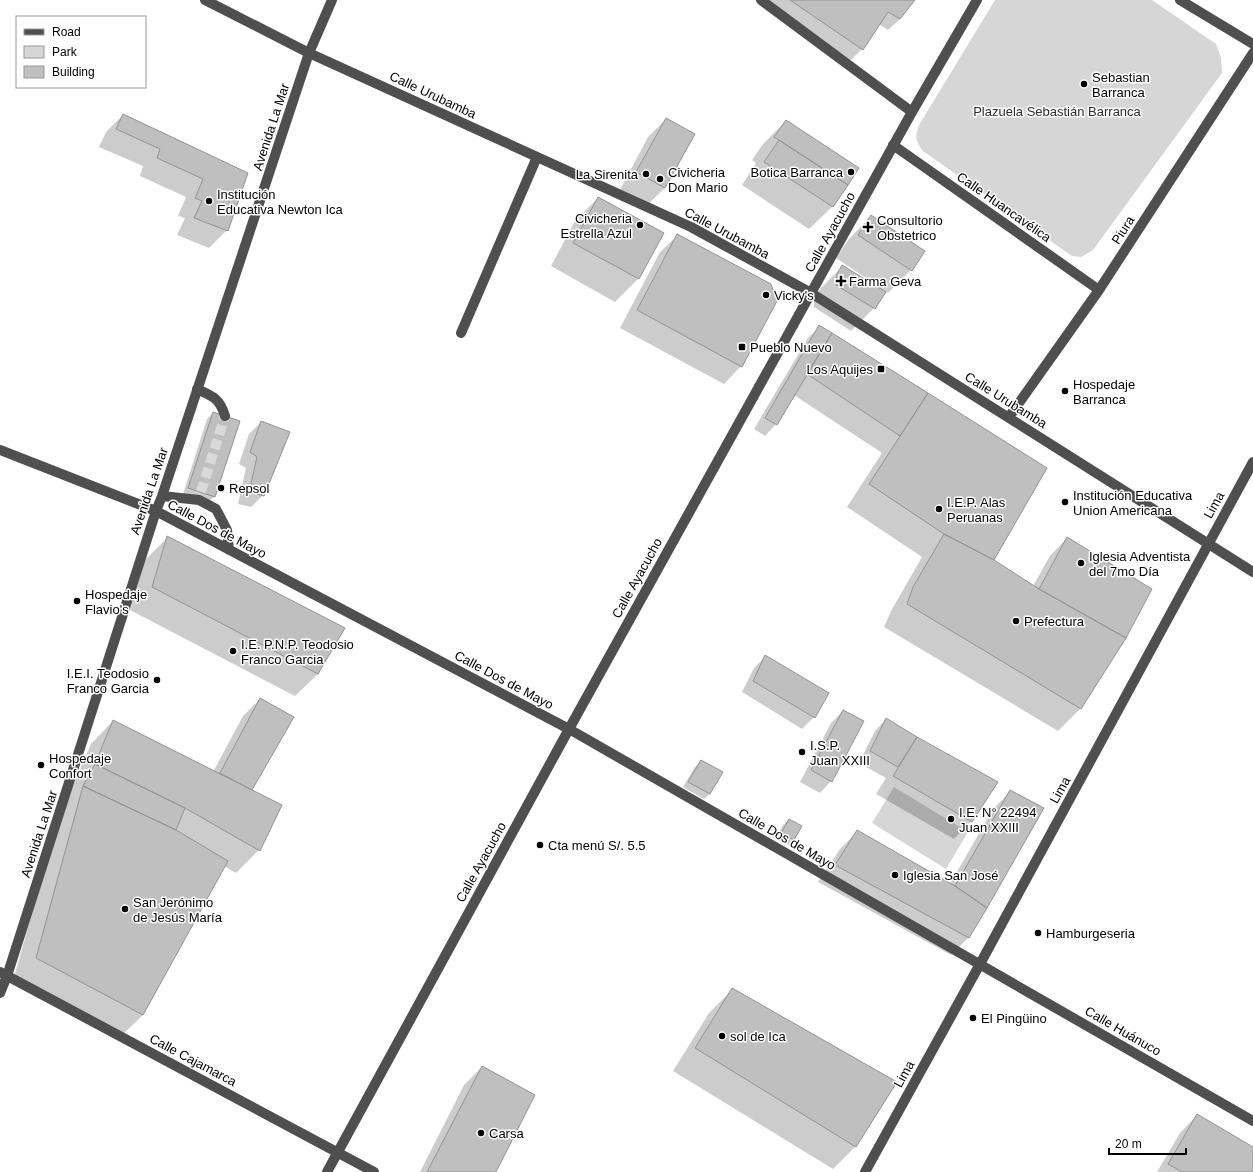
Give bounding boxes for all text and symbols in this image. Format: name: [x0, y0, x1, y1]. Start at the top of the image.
legend: [16, 16, 146, 88]
text: Road: [52, 25, 81, 39]
text: Park: [52, 45, 78, 59]
text: Building: [52, 65, 95, 79]
street label: Calle Urubamba: [387, 68, 479, 122]
place label: Sebastian Barranca: [1092, 70, 1150, 100]
marker: Sebastian Barranca: [1079, 79, 1089, 89]
street label: Avenida La Mar: [250, 81, 292, 173]
park label: Plazuela Sebastián Barranca: [973, 104, 1142, 119]
place label: Civicheria Don Mario: [668, 165, 728, 195]
place label: Botica Barranca: [751, 165, 844, 180]
place label: La Sirenita: [576, 167, 639, 182]
marker: Botica Barranca: [846, 167, 856, 177]
marker: La Sirenita: [641, 169, 651, 179]
street label: Calle Huancavélica: [954, 169, 1055, 245]
marker: Civicheria Don Mario: [655, 174, 665, 184]
place label: Institución Educativa Newton Ica: [217, 187, 344, 217]
street label: Calle Ayacucho: [802, 189, 858, 275]
marker: Institución Educativa Newton Ica: [204, 196, 214, 206]
street label: Calle Urubamba: [682, 204, 773, 262]
place label: Civicheria Estrella Azul: [560, 211, 633, 241]
place label: Consultorio Obstetrico: [877, 213, 943, 243]
street label: Piura: [1108, 213, 1138, 247]
marker: Civicheria Estrella Azul: [635, 220, 645, 230]
marker: Consultorio Obstetrico: [862, 221, 874, 233]
place label: Farma Geva: [849, 274, 922, 289]
marker: Farma Geva: [836, 276, 846, 286]
place label: Vicky's: [774, 288, 814, 303]
marker: Vicky's: [761, 290, 771, 300]
place label: Pueblo Nuevo: [750, 340, 832, 355]
marker: Pueblo Nuevo: [737, 342, 747, 352]
place label: Los Aquijes: [807, 362, 873, 377]
marker: Los Aquijes: [876, 364, 886, 374]
street label: Calle Urubamba: [962, 369, 1050, 432]
place label: Hospedaje Barranca: [1073, 377, 1135, 407]
marker: Hospedaje Barranca: [1060, 386, 1070, 396]
street label: Avenida La Mar: [127, 445, 171, 536]
place label: Repsol: [229, 481, 270, 496]
marker: Repsol: [216, 483, 226, 493]
place label: Institución Educativa Union Americana: [1073, 488, 1193, 518]
street label: Lima: [1201, 488, 1228, 521]
place label: I.E.P. Alas Peruanas: [947, 495, 1006, 525]
street label: Calle Dos de Mayo: [165, 497, 269, 561]
marker: Institución Educativa Union Americana: [1060, 497, 1070, 507]
marker: I.E.P. Alas Peruanas: [934, 504, 944, 514]
street label: Calle Ayacucho: [609, 535, 665, 621]
place label: Iglesia Adventista del 7mo Día: [1089, 549, 1191, 579]
marker: Iglesia Adventista del 7mo Día: [1076, 558, 1086, 568]
place label: Hospedaje Flavio's: [85, 587, 147, 617]
marker: Hospedaje Flavio's: [72, 596, 82, 606]
place label: Prefectura: [1024, 614, 1085, 629]
marker: Prefectura: [1011, 616, 1021, 626]
place label: I.E. P.N.P. Teodosio Franco Garcia: [241, 637, 354, 667]
marker: I.E. P.N.P. Teodosio Franco Garcia: [228, 646, 238, 656]
street label: Calle Dos de Mayo: [452, 648, 556, 712]
place label: I.E.I. Teodosio Franco Garcia: [67, 666, 150, 696]
marker: I.E.I. Teodosio Franco Garcia: [152, 675, 162, 685]
place label: I.S.P. Juan XXIII: [810, 738, 870, 768]
marker: I.S.P. Juan XXIII: [797, 747, 807, 757]
place label: Hospedaje Confort: [49, 751, 111, 781]
marker: Hospedaje Confort: [36, 760, 46, 770]
street label: Lima: [1047, 773, 1074, 806]
street label: Avenida La Mar: [18, 788, 60, 880]
street label: Calle Dos de Mayo: [736, 805, 838, 873]
place label: I.E. N° 22494 Juan XXIII: [959, 805, 1036, 835]
marker: I.E. N° 22494 Juan XXIII: [946, 814, 956, 824]
street label: Calle Ayacucho: [453, 819, 509, 905]
place label: Cta menú S/. 5.5: [548, 838, 646, 853]
marker: Cta menú S/. 5.5: [535, 840, 545, 850]
place label: Iglesia San José: [903, 868, 998, 883]
marker: Iglesia San José: [890, 870, 900, 880]
place label: San Jerónimo de Jesús María: [133, 895, 223, 925]
marker: San Jerónimo de Jesús María: [120, 904, 130, 914]
place label: Hamburgeseria: [1046, 926, 1136, 941]
marker: Hamburgeseria: [1033, 928, 1043, 938]
street label: Calle Huánuco: [1082, 1003, 1164, 1059]
place label: El Pingüino: [981, 1011, 1047, 1026]
marker: El Pingüino: [968, 1013, 978, 1023]
place label: sol de Ica: [730, 1029, 786, 1044]
street label: Calle Cajamarca: [147, 1031, 240, 1090]
marker: sol de Ica: [717, 1031, 727, 1041]
street label: Lima: [891, 1057, 918, 1090]
place label: Carsa: [489, 1126, 524, 1141]
marker: Carsa: [476, 1128, 486, 1138]
scale bar: [1109, 1130, 1186, 1156]
text: 20 m: [1115, 1137, 1142, 1151]

